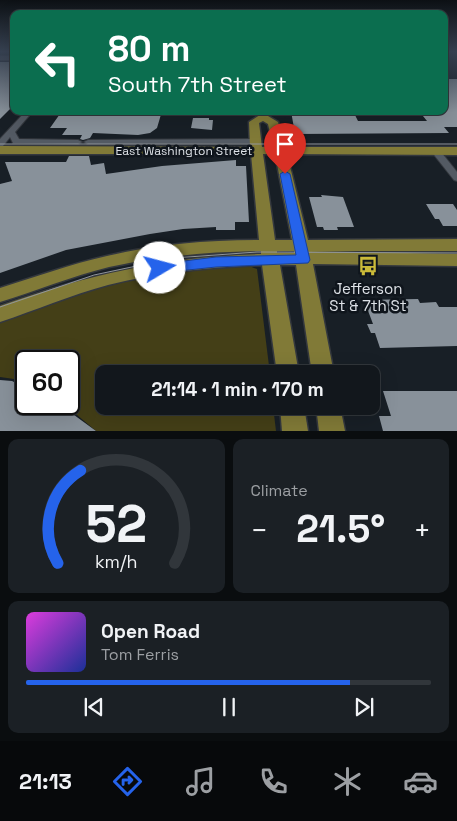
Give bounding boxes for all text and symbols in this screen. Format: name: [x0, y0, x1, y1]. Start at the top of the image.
text: 80 m: [108, 27, 190, 71]
icon: left: [25, 30, 90, 95]
text: South 7th Street: [108, 70, 287, 98]
pin: [264, 123, 306, 174]
icon: arrive: [271, 130, 299, 158]
street label: East Washington Street: [115, 143, 253, 159]
position arrow: [133, 241, 185, 293]
bus stop icon: Jefferson St & 7th St: [357, 255, 379, 277]
place label: Jefferson St & 7th St: [329, 279, 407, 315]
speed limit sign: 60: [15, 350, 80, 415]
text: 21:14 · 1 min · 170 m: [151, 377, 324, 402]
text: Climate: [251, 480, 308, 501]
text: 52: [85, 491, 147, 557]
text: 21.5°: [296, 505, 385, 553]
text: −: [251, 512, 268, 548]
text: +: [414, 512, 431, 548]
text: km/h: [95, 550, 138, 573]
text: Open Road: [101, 619, 200, 644]
text: Tom Ferris: [101, 644, 179, 665]
icon: previous: [80, 693, 108, 721]
icon: pause: [215, 693, 243, 721]
icon: next: [350, 693, 378, 721]
icon: directions: [110, 764, 145, 799]
icon: music: [183, 764, 218, 799]
icon: phone: [256, 764, 291, 799]
icon: climate: [330, 764, 365, 799]
icon: car: [403, 764, 438, 799]
text: 21:13: [19, 767, 72, 795]

